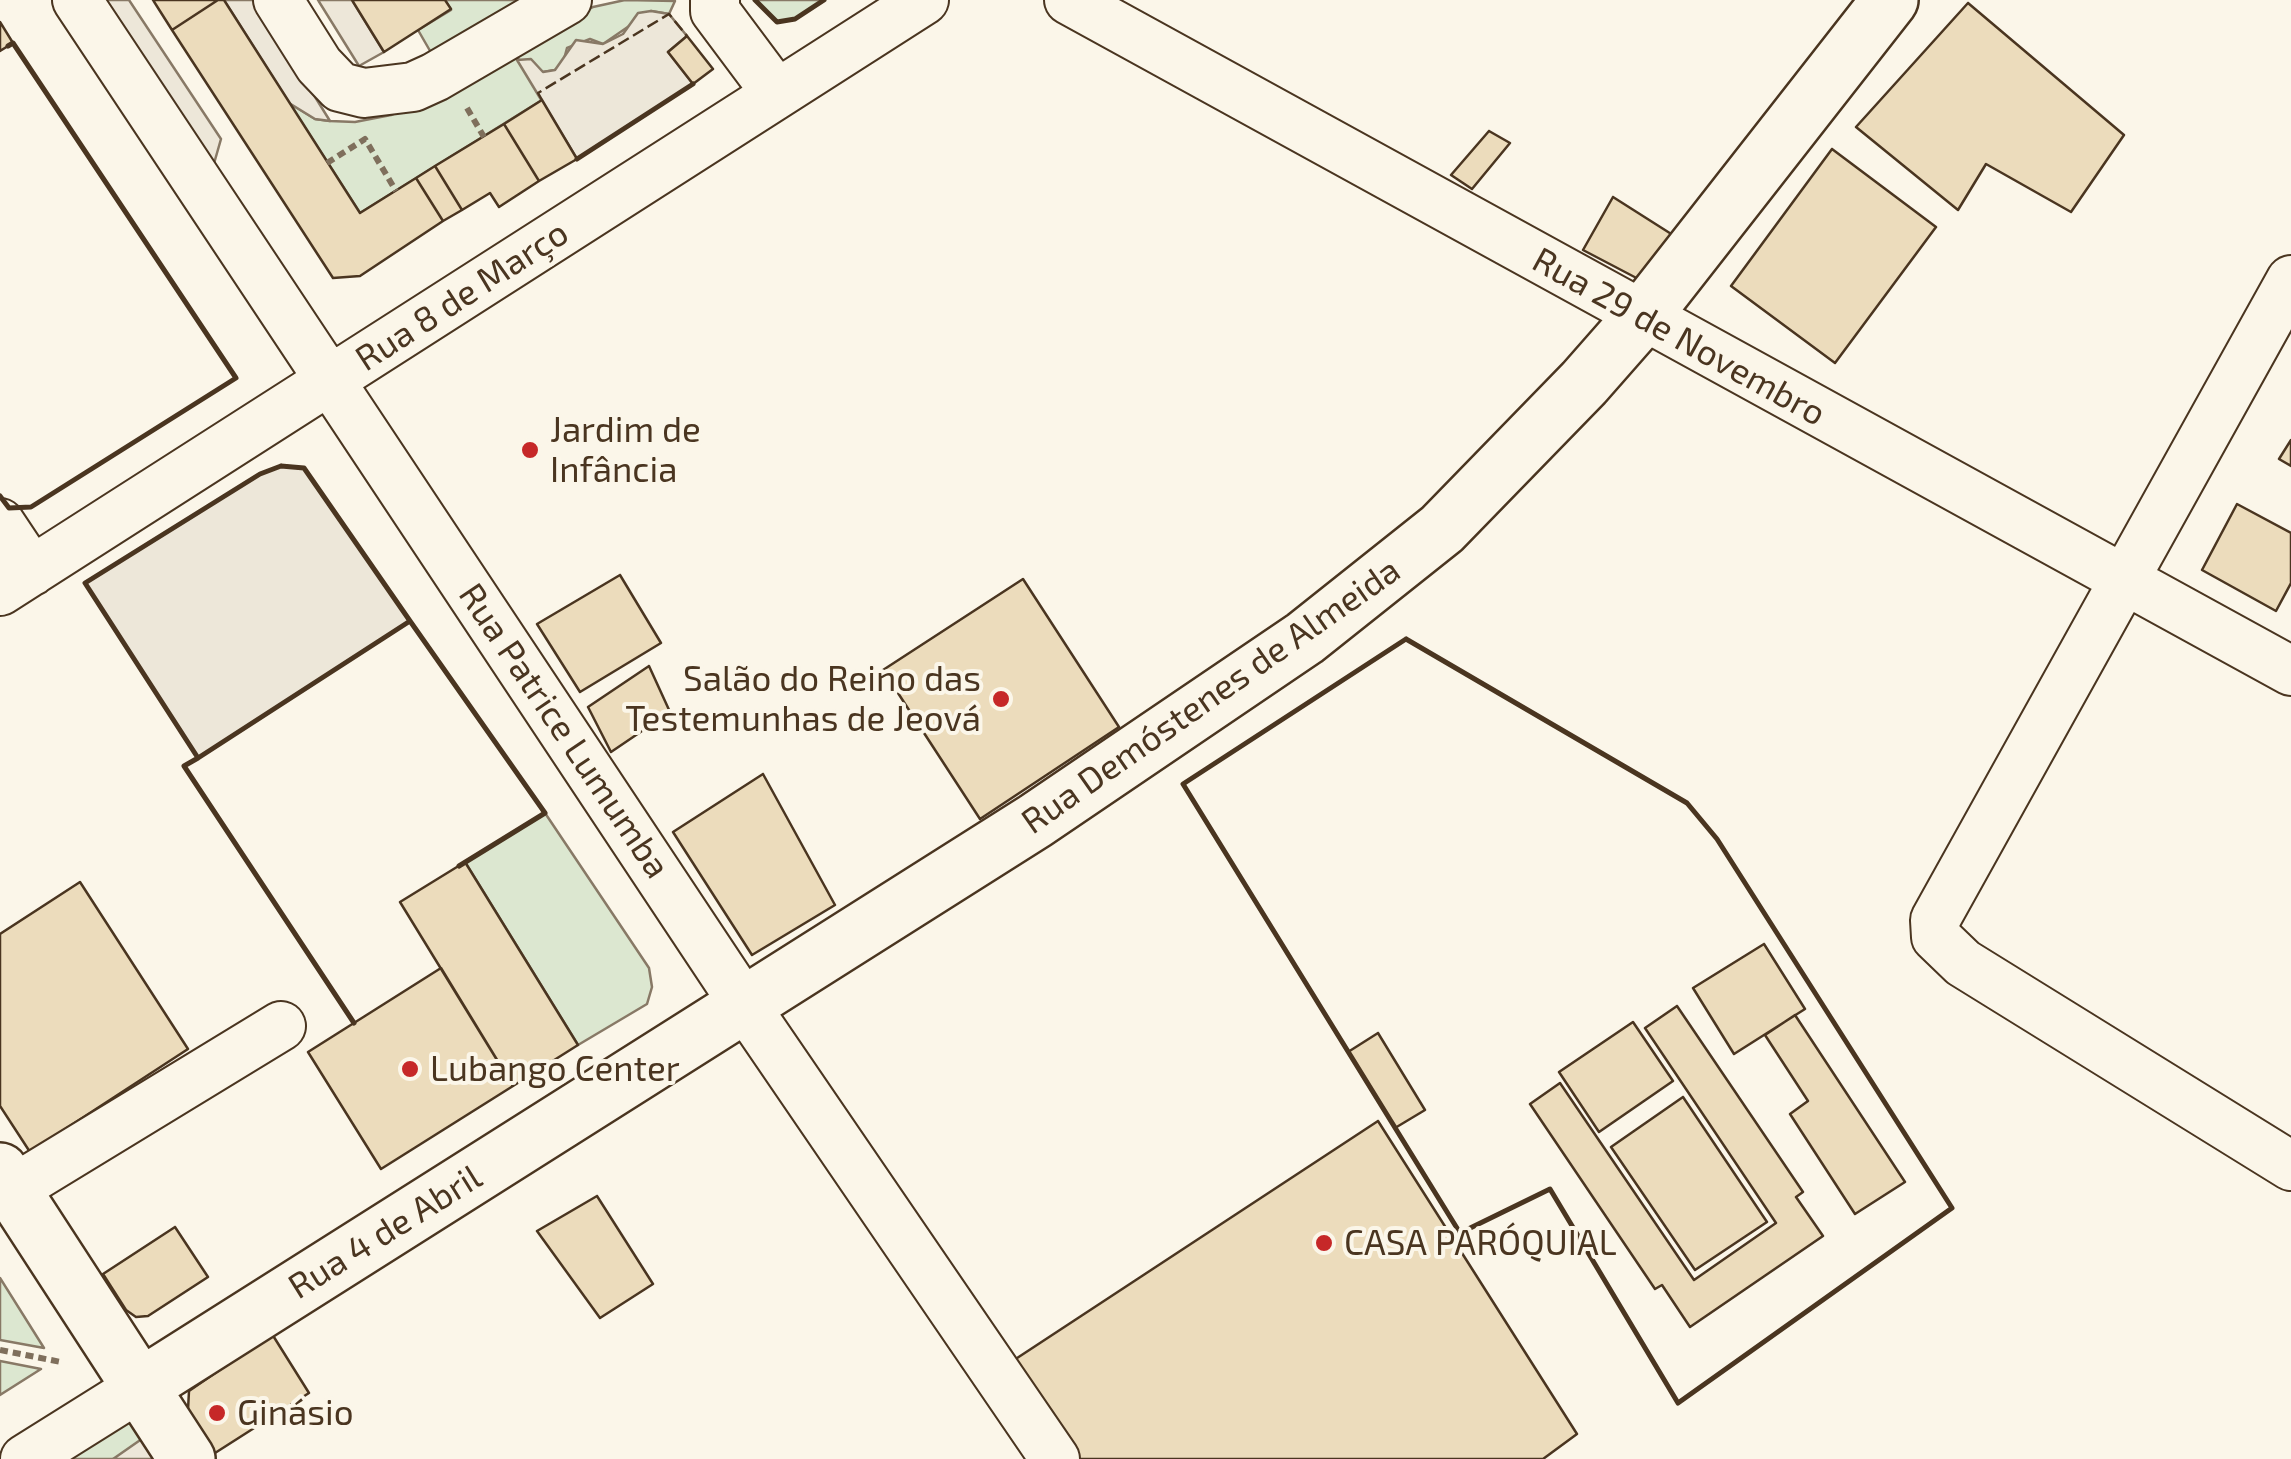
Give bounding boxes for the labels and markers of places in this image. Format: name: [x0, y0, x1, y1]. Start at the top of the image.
place label: Jardim de Infância: [550, 409, 701, 491]
marker: Jardim de Infância: [519, 439, 541, 461]
place label: Salão do Reino das Testemunhas de Jeová: [625, 658, 981, 740]
marker: Salão do Reino das Testemunhas de Jeová: [990, 688, 1012, 710]
place label: Lubango Center: [430, 1048, 680, 1090]
marker: Lubango Center: [399, 1058, 421, 1080]
place label: CASA PARÓQUIAL: [1344, 1222, 1617, 1264]
marker: CASA PARÓQUIAL: [1313, 1232, 1335, 1254]
place label: Ginásio: [237, 1392, 354, 1434]
marker: Ginásio: [206, 1402, 228, 1424]

